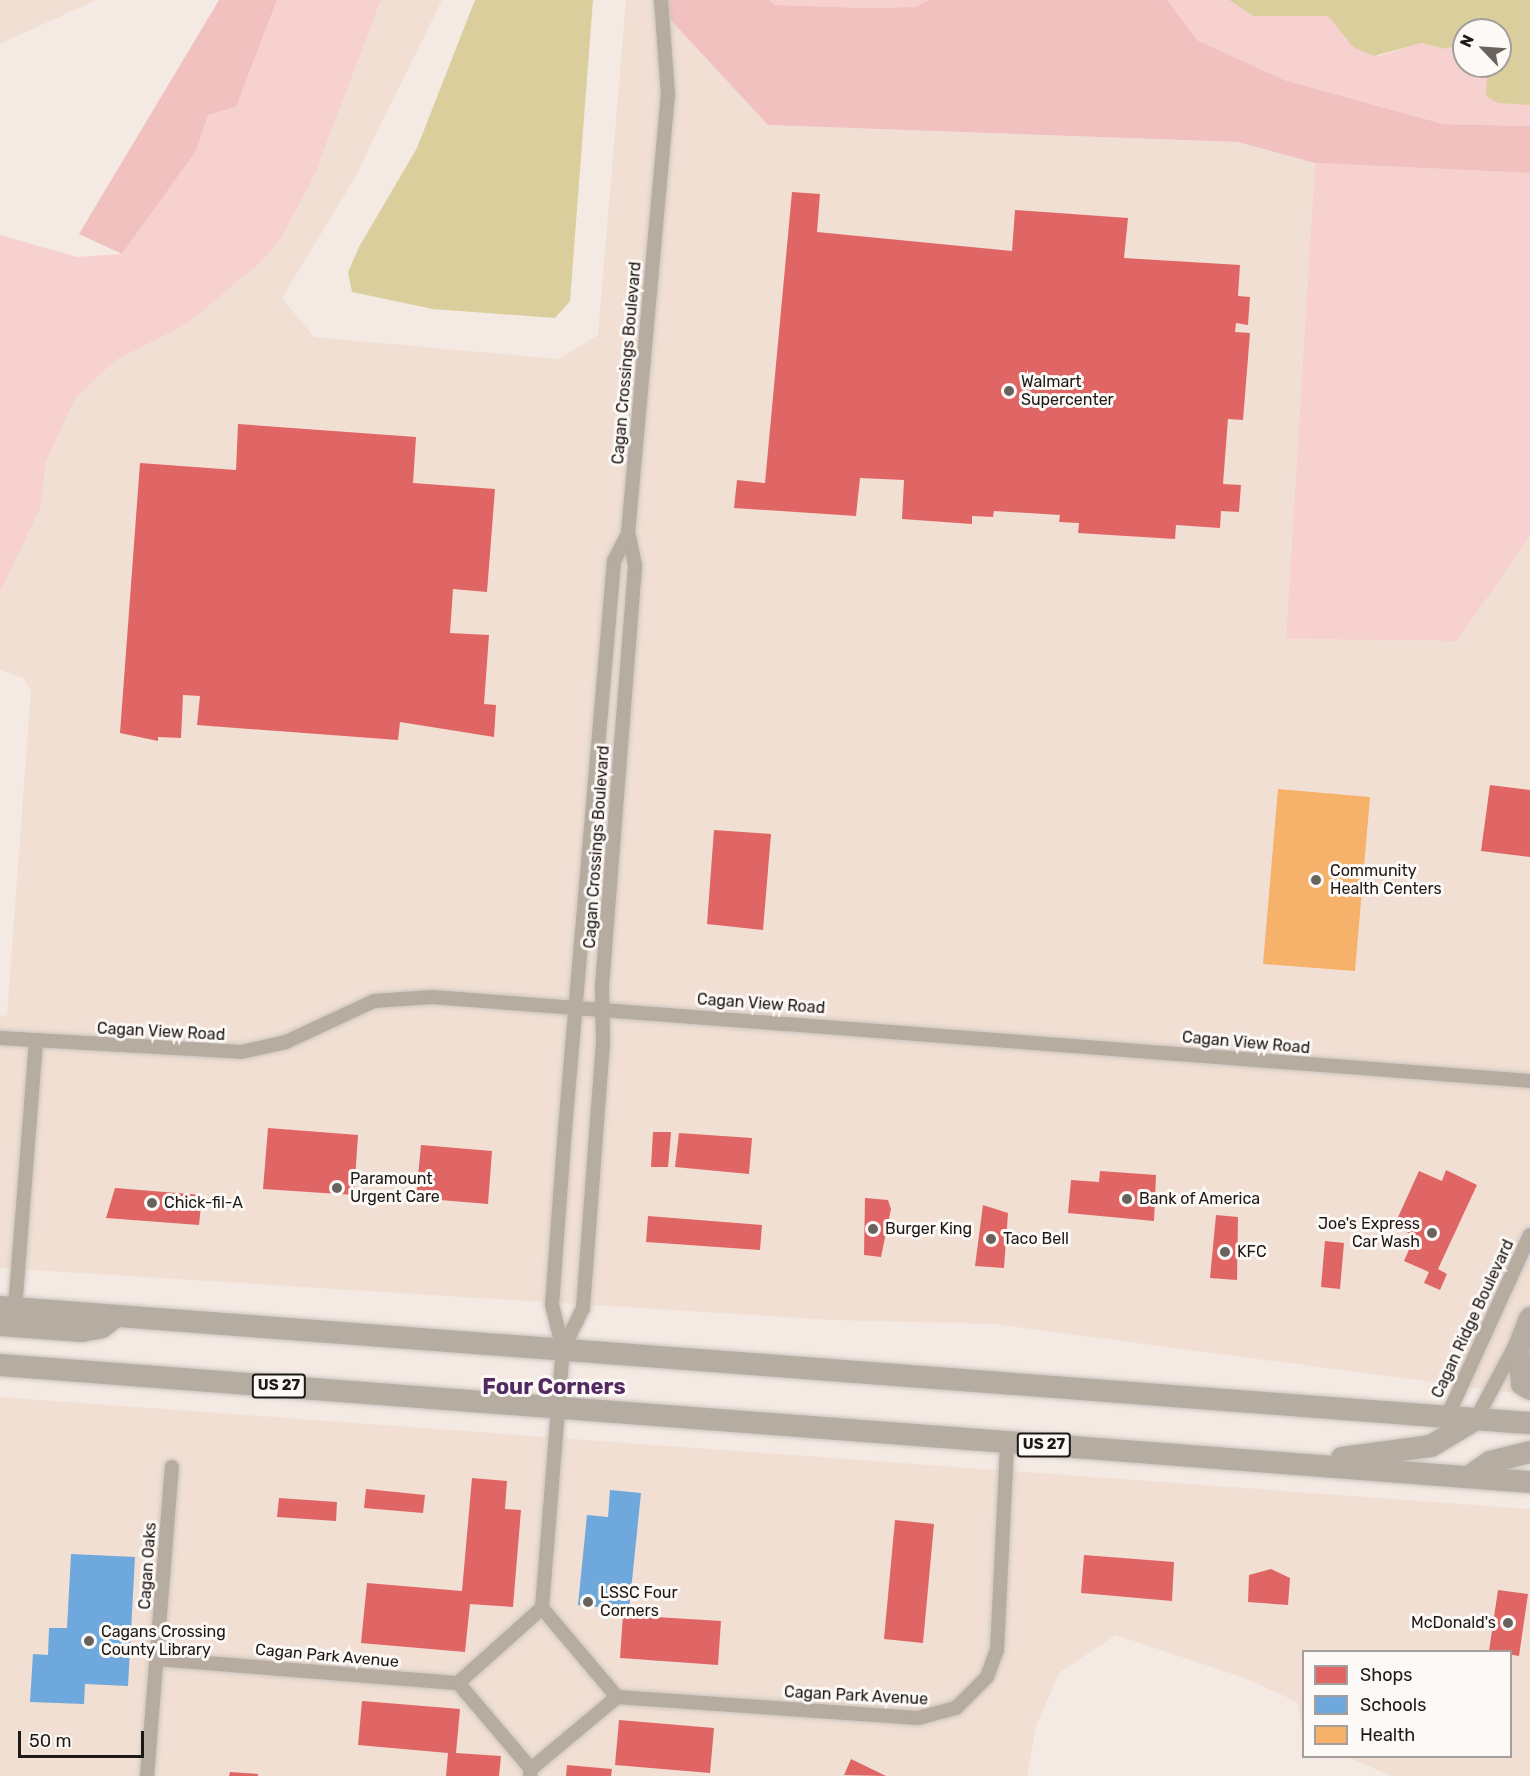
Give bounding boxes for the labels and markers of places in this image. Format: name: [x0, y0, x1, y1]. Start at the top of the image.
place label: Walmart Supercenter: [1021, 372, 1114, 410]
marker: Walmart Supercenter: [1002, 384, 1016, 398]
place label: Community Health Centers: [1330, 861, 1442, 899]
marker: Community Health Centers: [1307, 871, 1325, 889]
place label: Paramount Urgent Care: [350, 1169, 440, 1207]
marker: Paramount Urgent Care: [328, 1179, 346, 1197]
place label: Bank of America: [1139, 1189, 1261, 1209]
marker: Bank of America: [1120, 1192, 1134, 1206]
place label: Chick-fil-A: [164, 1193, 243, 1213]
marker: Chick-fil-A: [145, 1196, 159, 1210]
place label: Joe's Express Car Wash: [1318, 1214, 1420, 1252]
place label: Burger King: [885, 1219, 972, 1239]
marker: Burger King: [866, 1222, 880, 1236]
marker: Joe's Express Car Wash: [1425, 1226, 1439, 1240]
place label: Taco Bell: [1003, 1229, 1069, 1249]
marker: Taco Bell: [984, 1232, 998, 1246]
place label: KFC: [1237, 1242, 1267, 1262]
marker: KFC: [1218, 1245, 1232, 1259]
place label: LSSC Four Corners: [600, 1583, 678, 1621]
marker: LSSC Four Corners: [581, 1595, 595, 1609]
place label: McDonald's: [1411, 1613, 1496, 1633]
marker: McDonald's: [1501, 1616, 1515, 1630]
place label: Cagans Crossing County Library: [101, 1622, 226, 1660]
marker: Cagans Crossing County Library: [82, 1634, 96, 1648]

